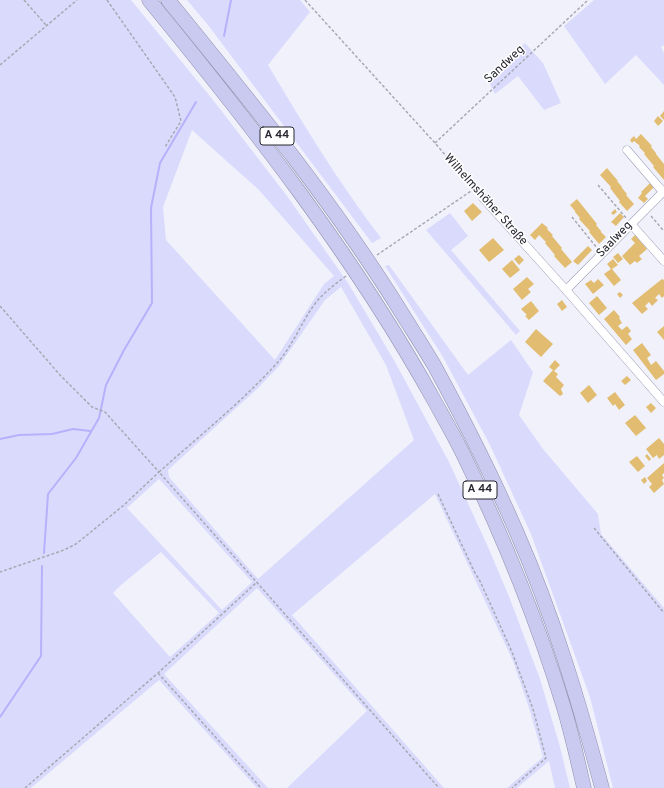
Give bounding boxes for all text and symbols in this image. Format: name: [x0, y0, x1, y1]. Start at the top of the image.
street label: Sandweg: [482, 43, 528, 87]
road number: A 44: [260, 127, 294, 145]
street label: Wilhelmshöher Straße: [440, 151, 530, 249]
street label: Saalweg: [594, 219, 636, 261]
road number: A 44: [463, 481, 497, 499]

